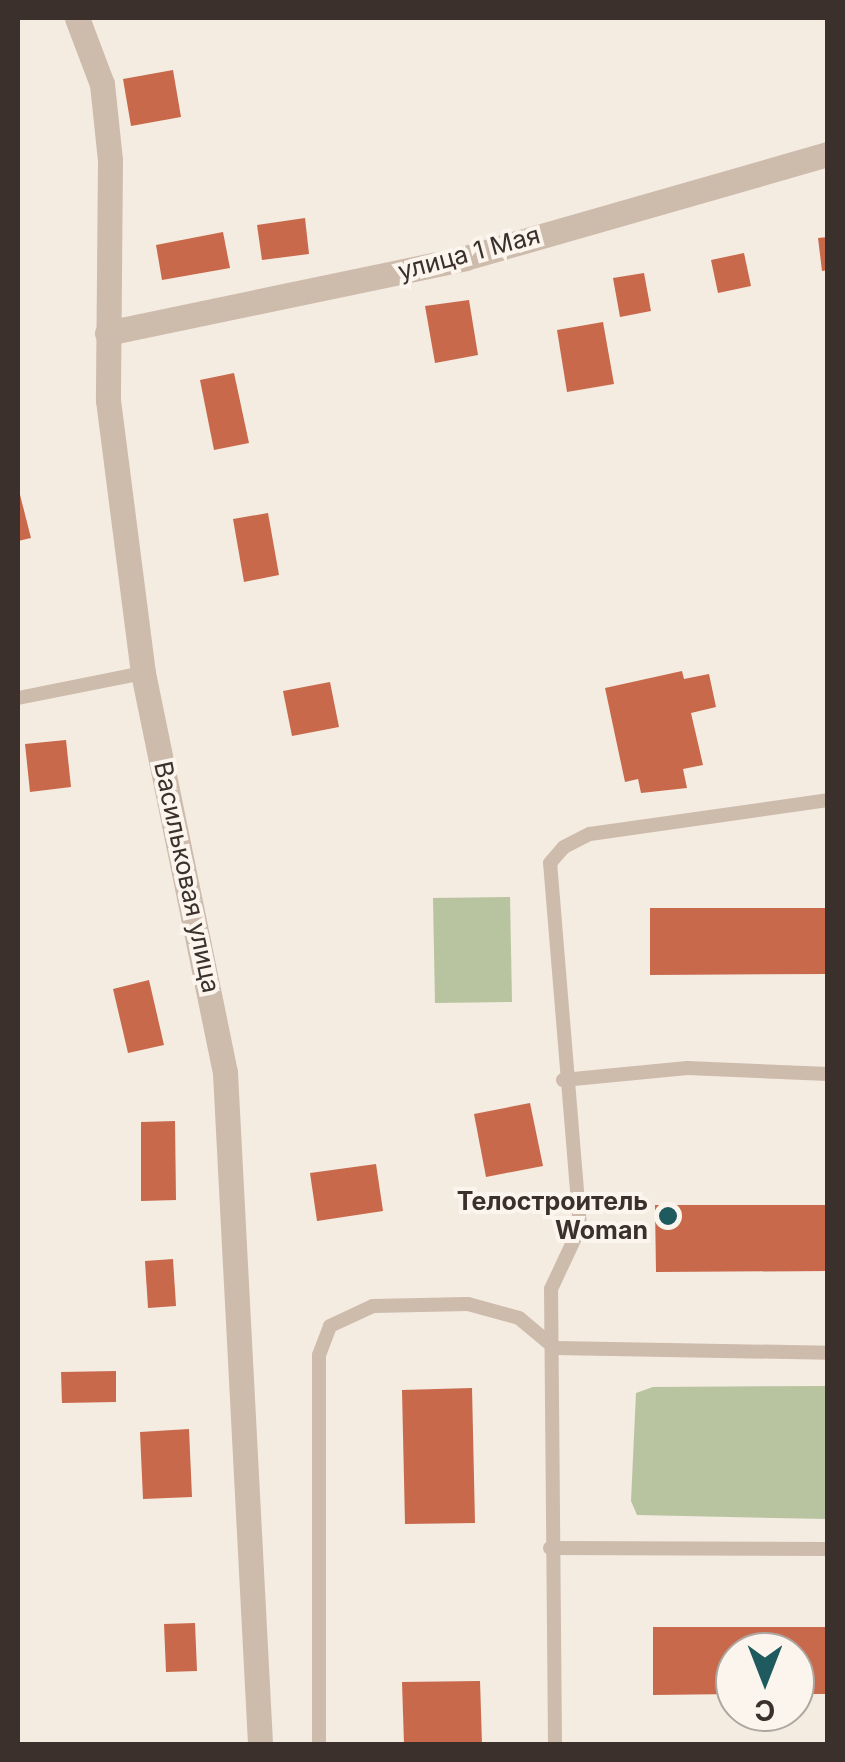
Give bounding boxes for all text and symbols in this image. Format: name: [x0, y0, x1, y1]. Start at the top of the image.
street label: улица 1 Мая: [395, 220, 543, 286]
street label: Васильковая улица: [148, 759, 226, 995]
place label: Телостроитель Woman: [457, 1187, 648, 1246]
marker: Телостроитель Woman: [657, 1205, 679, 1227]
north arrow: [715, 1632, 815, 1732]
text: С: [755, 1693, 775, 1727]

